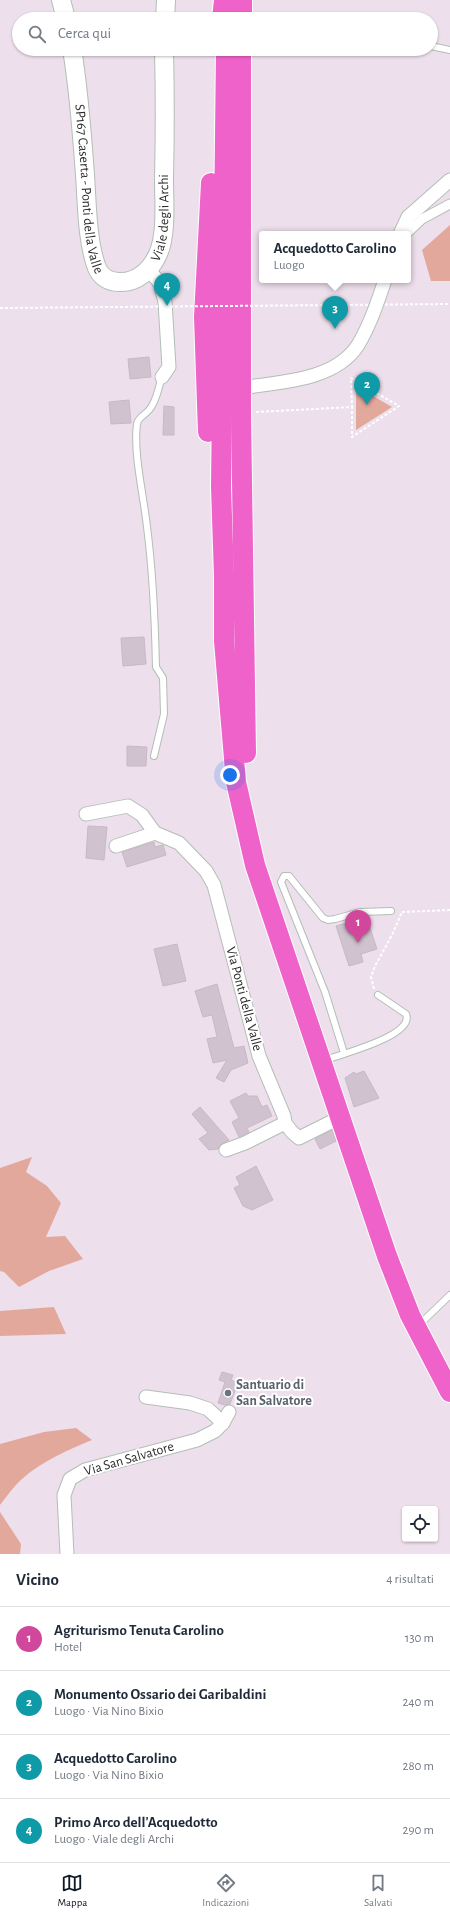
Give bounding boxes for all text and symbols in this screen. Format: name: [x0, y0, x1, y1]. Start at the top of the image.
search box: [12, 12, 438, 56]
icon: search: [26, 23, 48, 45]
text: Cerca qui: [58, 26, 111, 41]
street label: SP167 Caserta - Ponti della Valle: [72, 104, 106, 276]
street label: Viale degli Archi: [148, 174, 171, 264]
popup: [259, 231, 411, 283]
text: Acquedotto Carolino: [274, 241, 396, 256]
text: Luogo: [274, 259, 305, 272]
pin: 4: [154, 273, 180, 306]
pin: 3: [322, 296, 348, 329]
pin: 2: [354, 372, 380, 405]
your location: [220, 765, 240, 785]
pin: 1: [345, 910, 371, 943]
street label: Via Ponti della Valle: [223, 945, 265, 1053]
place label: Santuario di San Salvatore: [236, 1378, 312, 1408]
marker: Santuario di San Salvatore: [223, 1388, 233, 1398]
street label: Via San Salvatore: [83, 1440, 175, 1478]
map controls: [402, 1506, 438, 1542]
button: locate: [402, 1506, 438, 1542]
text: Vicino: [16, 1571, 59, 1588]
text: 4 risultati: [386, 1573, 434, 1586]
text: Agriturismo Tenuta Carolino: [54, 1623, 224, 1638]
text: 1: [27, 1632, 31, 1645]
text: 130 m: [405, 1632, 434, 1645]
text: Hotel: [54, 1641, 82, 1654]
text: Monumento Ossario dei Garibaldini: [54, 1687, 266, 1702]
text: 2: [26, 1696, 32, 1709]
text: 240 m: [402, 1696, 434, 1709]
text: Luogo · Via Nino Bixio: [54, 1705, 164, 1718]
text: Acquedotto Carolino: [54, 1751, 177, 1766]
text: 3: [26, 1760, 32, 1773]
text: 280 m: [403, 1760, 434, 1773]
text: Luogo · Via Nino Bixio: [54, 1769, 164, 1782]
text: Primo Arco dell'Acquedotto: [54, 1815, 218, 1830]
text: 4: [26, 1824, 32, 1837]
text: 290 m: [403, 1824, 434, 1837]
text: Luogo · Viale degli Archi: [54, 1833, 174, 1846]
tab: Mappa: [57, 1872, 87, 1909]
tab: Indicazioni: [202, 1872, 249, 1909]
tab: Salvati: [364, 1872, 393, 1909]

